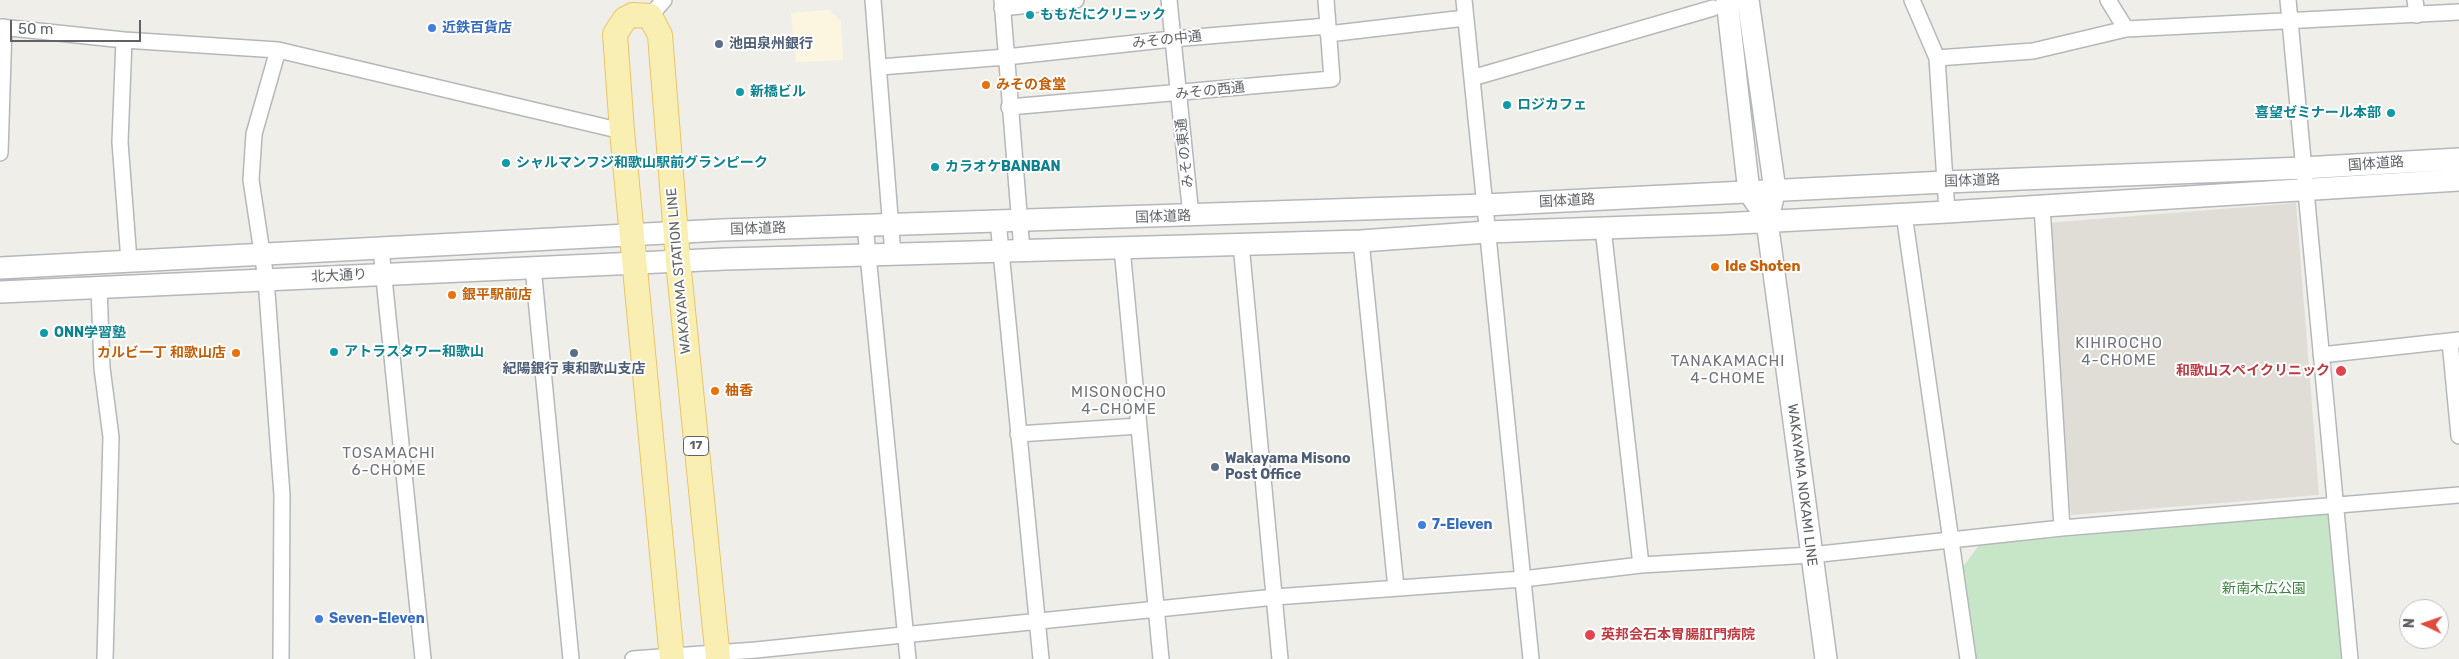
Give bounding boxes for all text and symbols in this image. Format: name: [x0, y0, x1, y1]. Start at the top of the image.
place label: ももたにクリニック: [1040, 7, 1166, 23]
marker: ももたにクリニック: [1024, 9, 1036, 21]
scale bar: [12, 10, 144, 42]
text: 50 m: [18, 20, 53, 38]
place label: 近鉄百貨店: [442, 20, 512, 36]
marker: 近鉄百貨店: [426, 22, 438, 34]
street label: みその中通: [1131, 28, 1203, 52]
place label: 池田泉州銀行: [729, 36, 813, 52]
marker: 池田泉州銀行: [713, 38, 725, 50]
place label: みその食堂: [996, 77, 1066, 93]
marker: みその食堂: [980, 79, 992, 91]
street label: みその西通: [1174, 79, 1246, 103]
place label: 新橋ビル: [750, 84, 806, 100]
marker: 新橋ビル: [734, 86, 746, 98]
place label: ロジカフェ: [1517, 97, 1587, 113]
marker: ロジカフェ: [1501, 99, 1513, 111]
place label: 喜望ゼミナール本部: [2255, 105, 2381, 121]
marker: 喜望ゼミナール本部: [2385, 107, 2397, 119]
street label: みその東通: [1173, 117, 1197, 189]
street label: 国体道路: [2347, 154, 2405, 174]
place label: シャルマンフジ和歌山駅前グランピーク: [516, 155, 768, 171]
marker: シャルマンフジ和歌山駅前グランピーク: [500, 157, 512, 169]
place label: カラオケBANBAN: [945, 159, 1061, 175]
marker: カラオケBANBAN: [929, 161, 941, 173]
street label: 国体道路: [1944, 172, 2000, 190]
street label: WAKAYAMA STATION LINE: [663, 187, 695, 355]
street label: 国体道路: [1539, 191, 1595, 211]
street label: 国体道路: [1135, 208, 1191, 226]
street label: 国体道路: [730, 220, 786, 238]
place label: Ide Shoten: [1725, 259, 1800, 275]
marker: Ide Shoten: [1709, 261, 1721, 273]
street label: 北大通り: [311, 266, 367, 286]
place label: 銀平駅前店: [462, 287, 532, 303]
marker: 銀平駅前店: [446, 289, 458, 301]
place label: ONN学習塾: [54, 325, 126, 341]
marker: ONN学習塾: [38, 327, 50, 339]
district label: KIHIROCHO 4-CHOME: [2074, 335, 2164, 370]
place label: アトラスタワー和歌山: [344, 344, 484, 360]
place label: カルビ一丁 和歌山店: [97, 345, 226, 361]
marker: アトラスタワー和歌山: [328, 346, 340, 358]
marker: カルビ一丁 和歌山店: [230, 347, 242, 359]
marker: 紀陽銀行 東和歌山支店: [568, 347, 580, 359]
district label: TANAKAMACHI 4-CHOME: [1669, 353, 1787, 388]
place label: 紀陽銀行 東和歌山支店: [503, 361, 645, 377]
place label: 和歌山スペイクリニック: [2176, 363, 2330, 379]
marker: 和歌山スペイクリニック: [2334, 364, 2348, 378]
place label: 柚香: [725, 383, 753, 399]
district label: MISONOCHO 4-CHOME: [1070, 384, 1168, 419]
marker: 柚香: [709, 385, 721, 397]
street label: WAKAYAMA NOKAMI LINE: [1784, 403, 1820, 567]
road number: 17: [684, 436, 708, 456]
district label: TOSAMACHI 6-CHOME: [341, 445, 437, 480]
place label: Wakayama Misono Post Office: [1225, 451, 1350, 484]
marker: Wakayama Misono Post Office: [1209, 461, 1221, 473]
place label: 7-Eleven: [1432, 517, 1493, 533]
marker: 7-Eleven: [1416, 519, 1428, 531]
park label: 新南木広公園: [2222, 581, 2306, 597]
north arrow: [2399, 599, 2449, 649]
place label: Seven-Eleven: [329, 611, 425, 627]
marker: Seven-Eleven: [313, 613, 325, 625]
text: N: [2401, 618, 2418, 629]
place label: 英邦会石本胃腸肛門病院: [1601, 627, 1755, 643]
marker: 英邦会石本胃腸肛門病院: [1583, 628, 1597, 642]

